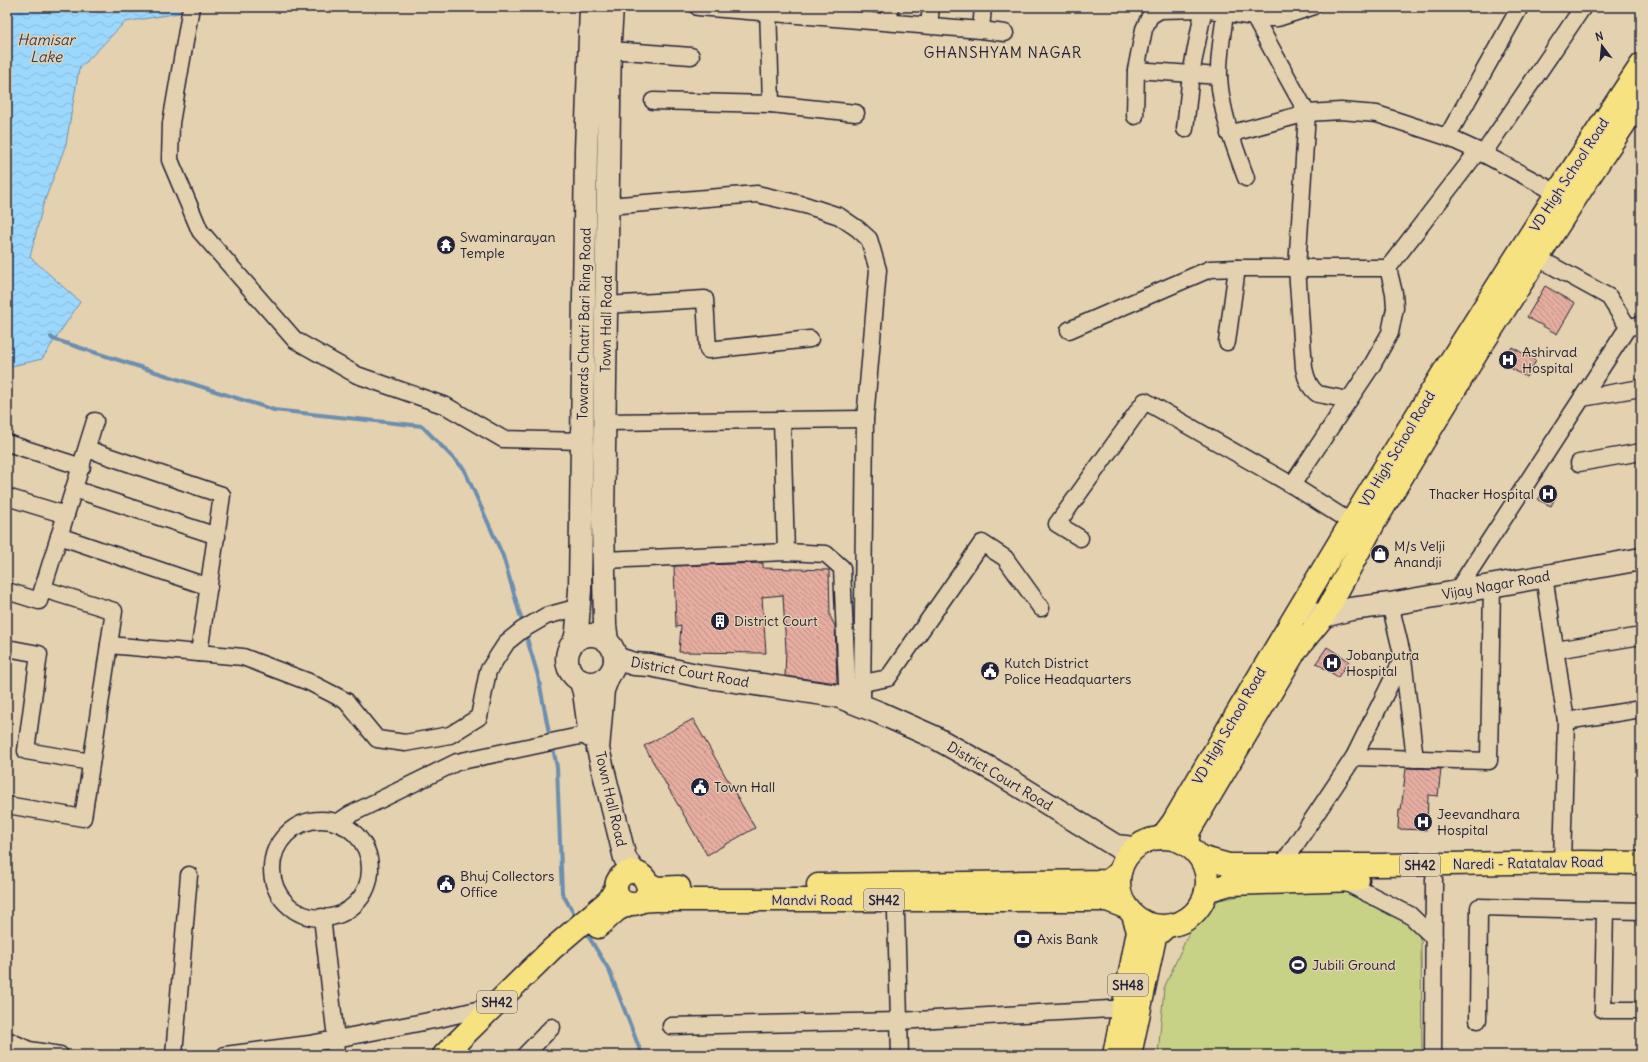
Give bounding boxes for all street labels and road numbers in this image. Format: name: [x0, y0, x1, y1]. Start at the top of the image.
street label: VD High School Road: [1525, 115, 1613, 235]
street label: Towards Chatri Bari Ring Road: [573, 228, 595, 420]
street label: Town Hall Road: [596, 275, 616, 373]
street label: VD High School Road: [1355, 388, 1439, 510]
street label: Vijay Nagar Road: [1441, 567, 1551, 603]
street label: District Court Road: [629, 653, 751, 691]
street label: VD High School Road: [1188, 664, 1270, 788]
street label: District Court Road: [944, 737, 1056, 815]
street label: Town Hall Road: [591, 750, 631, 848]
street label: Naredi - Ratatalav Road: [1452, 853, 1604, 873]
road number: SH42: [1400, 854, 1440, 876]
road number: SH42: [864, 889, 904, 911]
street label: Mandvi Road: [771, 891, 853, 909]
road number: SH48: [1108, 974, 1148, 996]
road number: SH42: [477, 991, 517, 1013]

